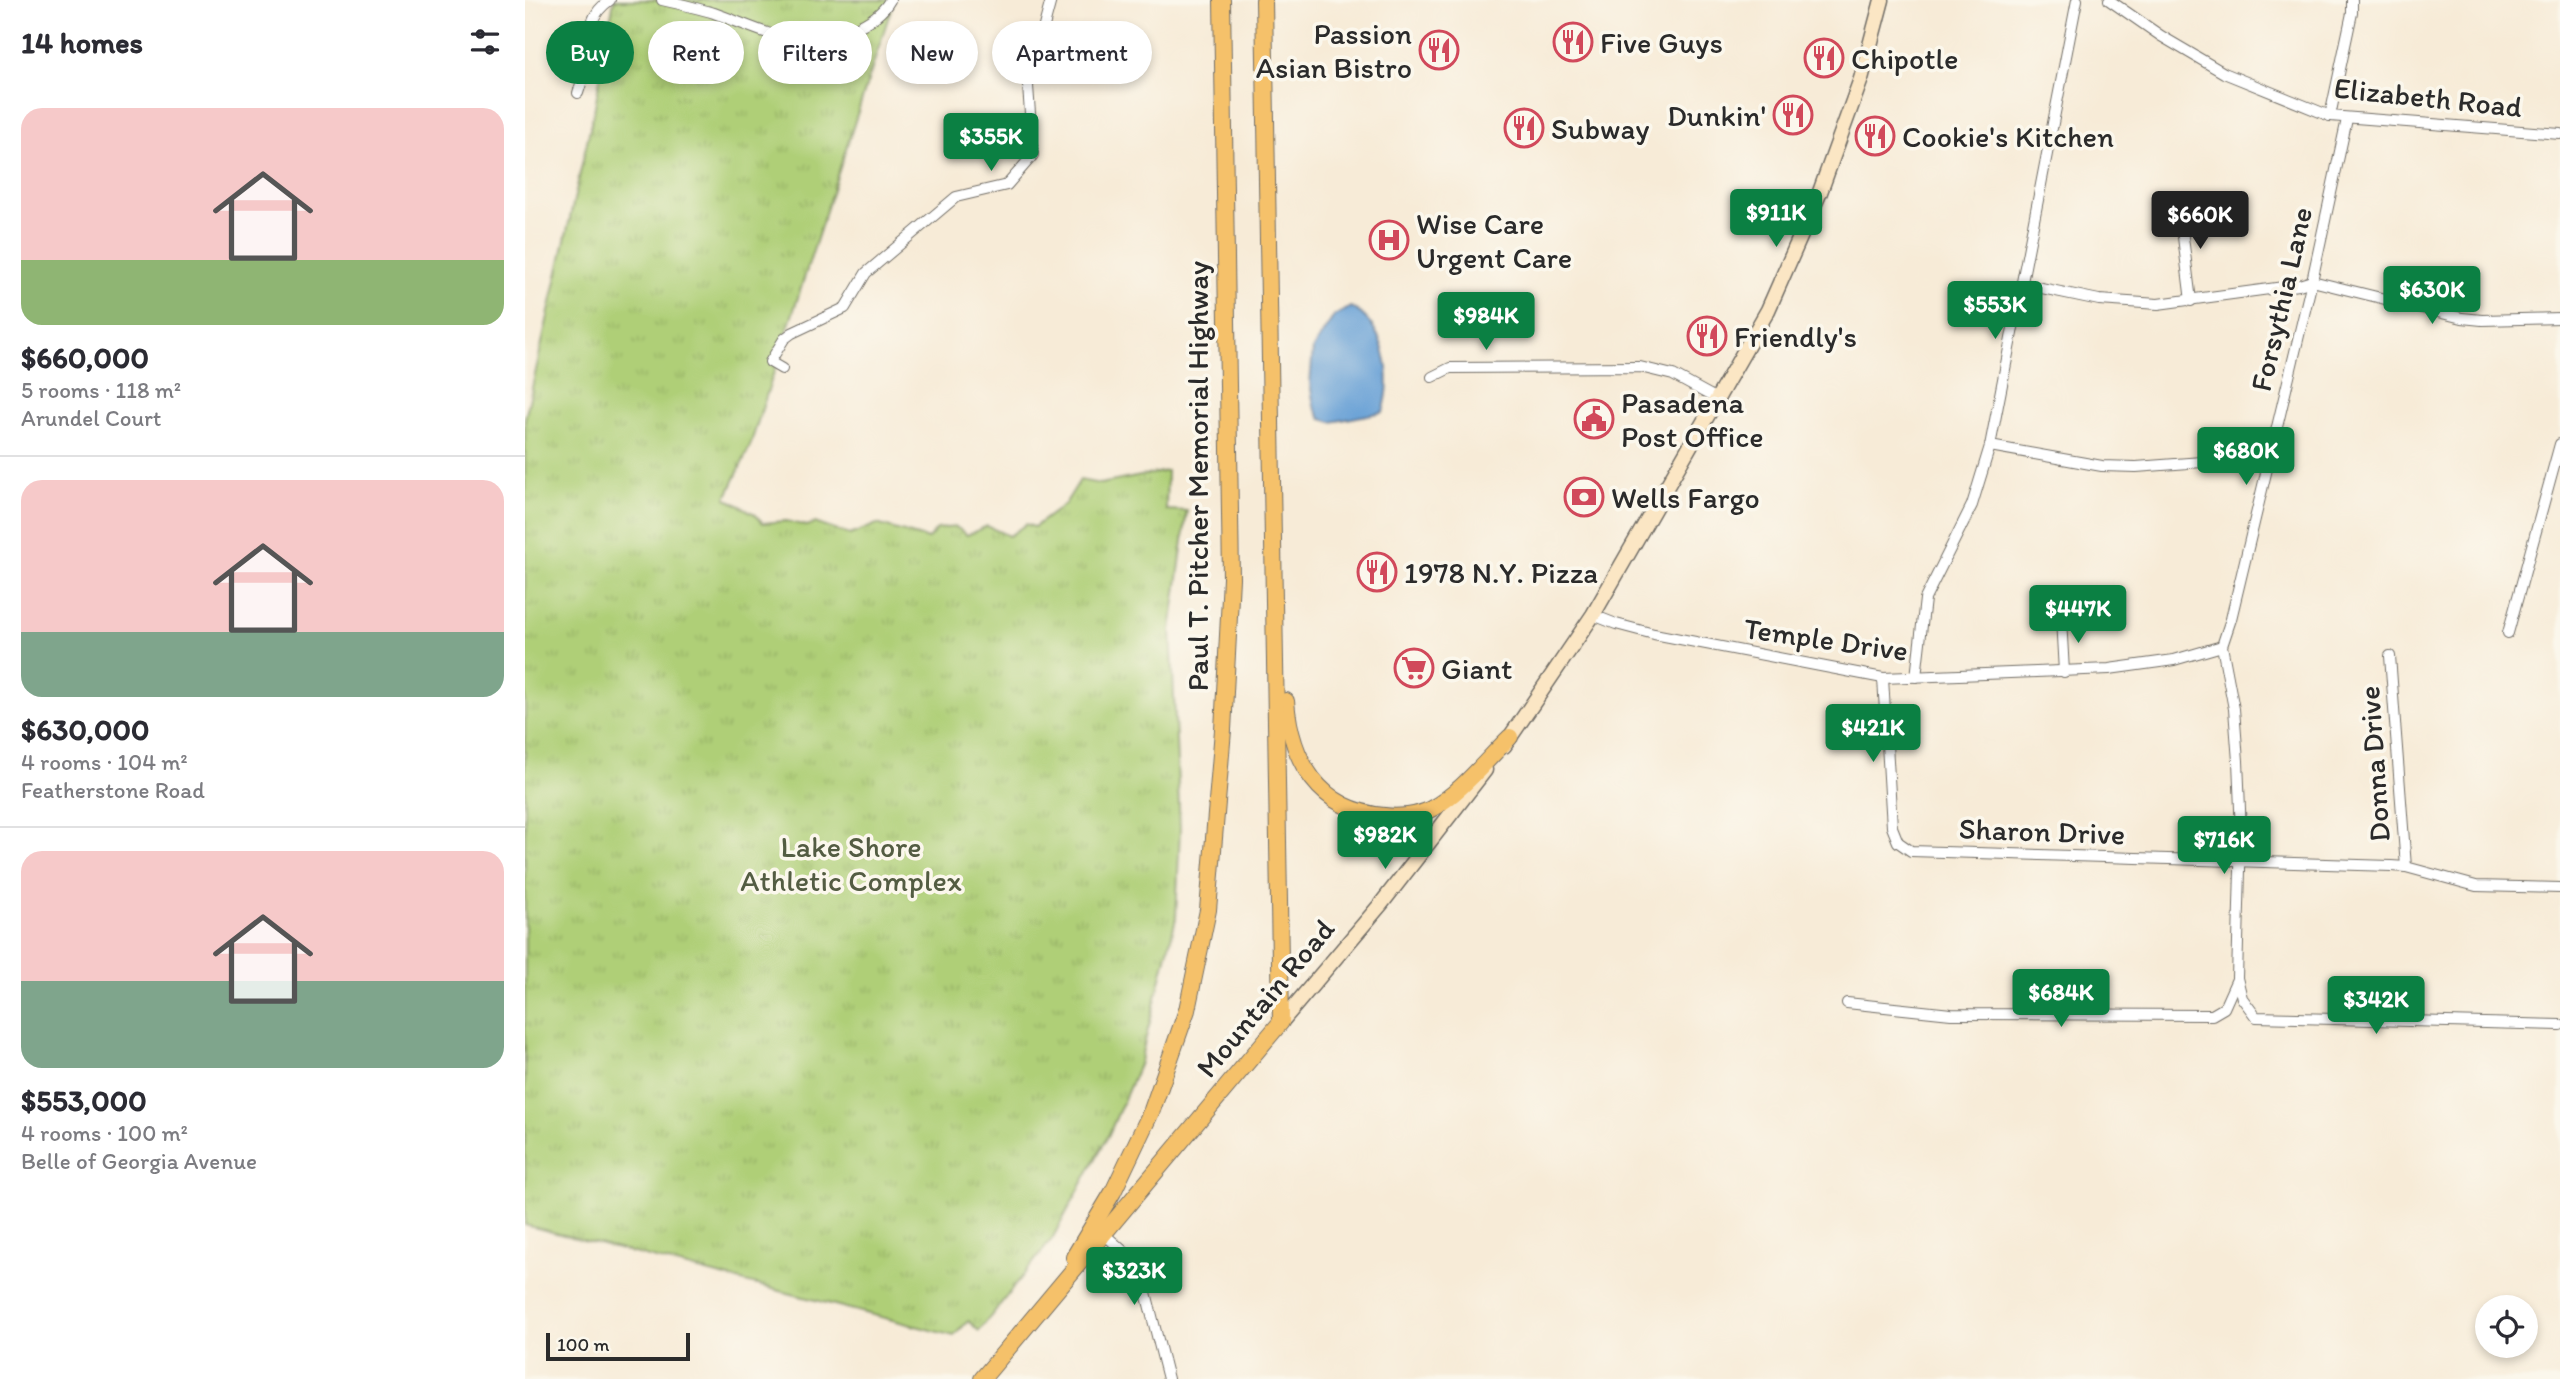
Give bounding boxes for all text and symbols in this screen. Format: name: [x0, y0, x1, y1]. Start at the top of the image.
place label: Passion Asian Bistro: [1256, 15, 1412, 86]
chip: Buy: [546, 21, 634, 84]
chip: Rent: [648, 21, 744, 84]
chip: Filters: [758, 21, 872, 84]
chip: New: [886, 21, 978, 84]
chip: Apartment: [992, 21, 1152, 84]
restaurant icon: Five Guys: [1552, 21, 1594, 63]
icon: filters: [466, 23, 504, 61]
text: 14 homes: [21, 24, 143, 61]
place label: Five Guys: [1600, 24, 1723, 61]
restaurant icon: Passion Asian Bistro: [1418, 29, 1460, 71]
restaurant icon: Chipotle: [1803, 37, 1845, 79]
place label: Chipotle: [1851, 40, 1958, 77]
street label: Elizabeth Road: [2332, 69, 2524, 125]
restaurant icon: Dunkin': [1772, 94, 1814, 136]
place label: Dunkin': [1667, 97, 1766, 134]
restaurant icon: Subway: [1503, 107, 1545, 149]
place label: Subway: [1551, 110, 1649, 147]
pin: $355K: [942, 114, 1040, 173]
restaurant icon: Cookie's Kitchen: [1854, 115, 1896, 157]
place label: Cookie's Kitchen: [1902, 118, 2114, 155]
text: $355K: [959, 122, 1023, 150]
icon: home: [200, 153, 326, 279]
pin: $911K: [1727, 190, 1825, 249]
pin: $660K: [2151, 191, 2249, 251]
text: $911K: [1746, 198, 1806, 226]
text: $660K: [2168, 200, 2232, 228]
street label: Forsythia Lane: [2242, 203, 2320, 395]
place label: Wise Care Urgent Care: [1416, 205, 1572, 276]
hospital icon: Wise Care Urgent Care: [1368, 219, 1410, 261]
street label: Paul T. Pitcher Memorial Highway: [1179, 261, 1216, 691]
pin: $630K: [2383, 266, 2481, 326]
text: $630K: [2399, 275, 2465, 303]
pin: $553K: [1946, 282, 2044, 341]
text: $553K: [1963, 290, 2027, 318]
pin: $984K: [1437, 292, 1535, 352]
text: $984K: [1454, 301, 1518, 329]
restaurant icon: Friendly's: [1686, 315, 1728, 357]
place label: Friendly's: [1734, 318, 1857, 355]
text: $660,000: [21, 339, 149, 376]
text: 5 rooms · 118 m²: [21, 376, 181, 404]
place label: Pasadena Post Office: [1621, 384, 1764, 455]
public building icon: Pasadena Post Office: [1573, 398, 1615, 440]
text: Arundel Court: [21, 404, 161, 432]
pin: $680K: [2197, 428, 2295, 487]
text: $680K: [2213, 436, 2279, 464]
bank icon: Wells Fargo: [1563, 476, 1605, 518]
place label: Wells Fargo: [1611, 479, 1760, 516]
icon: home: [200, 525, 326, 651]
restaurant icon: 1978 N.Y. Pizza: [1356, 551, 1398, 593]
place label: 1978 N.Y. Pizza: [1404, 554, 1598, 591]
pin: $447K: [2029, 586, 2127, 645]
text: $447K: [2045, 594, 2111, 622]
street label: Temple Drive: [1742, 609, 1910, 669]
supermarket icon: Giant: [1393, 647, 1435, 689]
place label: Giant: [1441, 650, 1512, 687]
street label: Donna Drive: [2350, 685, 2398, 843]
pin: $421K: [1824, 704, 1922, 764]
text: $630,000: [21, 711, 149, 748]
text: $421K: [1842, 713, 1904, 741]
text: 4 rooms · 104 m²: [21, 748, 188, 776]
text: Featherstone Road: [21, 776, 205, 804]
street label: Sharon Drive: [1958, 810, 2126, 852]
pin: $982K: [1336, 812, 1434, 871]
pin: $716K: [2175, 816, 2273, 876]
text: $982K: [1353, 820, 1417, 848]
text: $716K: [2194, 825, 2254, 853]
park label: Lake Shore Athletic Complex: [740, 828, 962, 899]
icon: home: [200, 896, 326, 1022]
street label: Mountain Road: [1188, 911, 1342, 1085]
pin: $684K: [2012, 970, 2110, 1029]
pin: $342K: [2327, 976, 2425, 1036]
text: $684K: [2029, 978, 2093, 1006]
text: $342K: [2344, 985, 2408, 1013]
text: $553,000: [21, 1082, 147, 1119]
text: 4 rooms · 100 m²: [21, 1119, 188, 1147]
text: Belle of Georgia Avenue: [21, 1147, 257, 1175]
pin: $323K: [1085, 1248, 1183, 1307]
text: $323K: [1102, 1256, 1166, 1284]
map controls: [2475, 1295, 2538, 1358]
button: locate: [2475, 1295, 2538, 1358]
scale bar: [546, 1330, 689, 1362]
text: 100 m: [557, 1333, 609, 1356]

